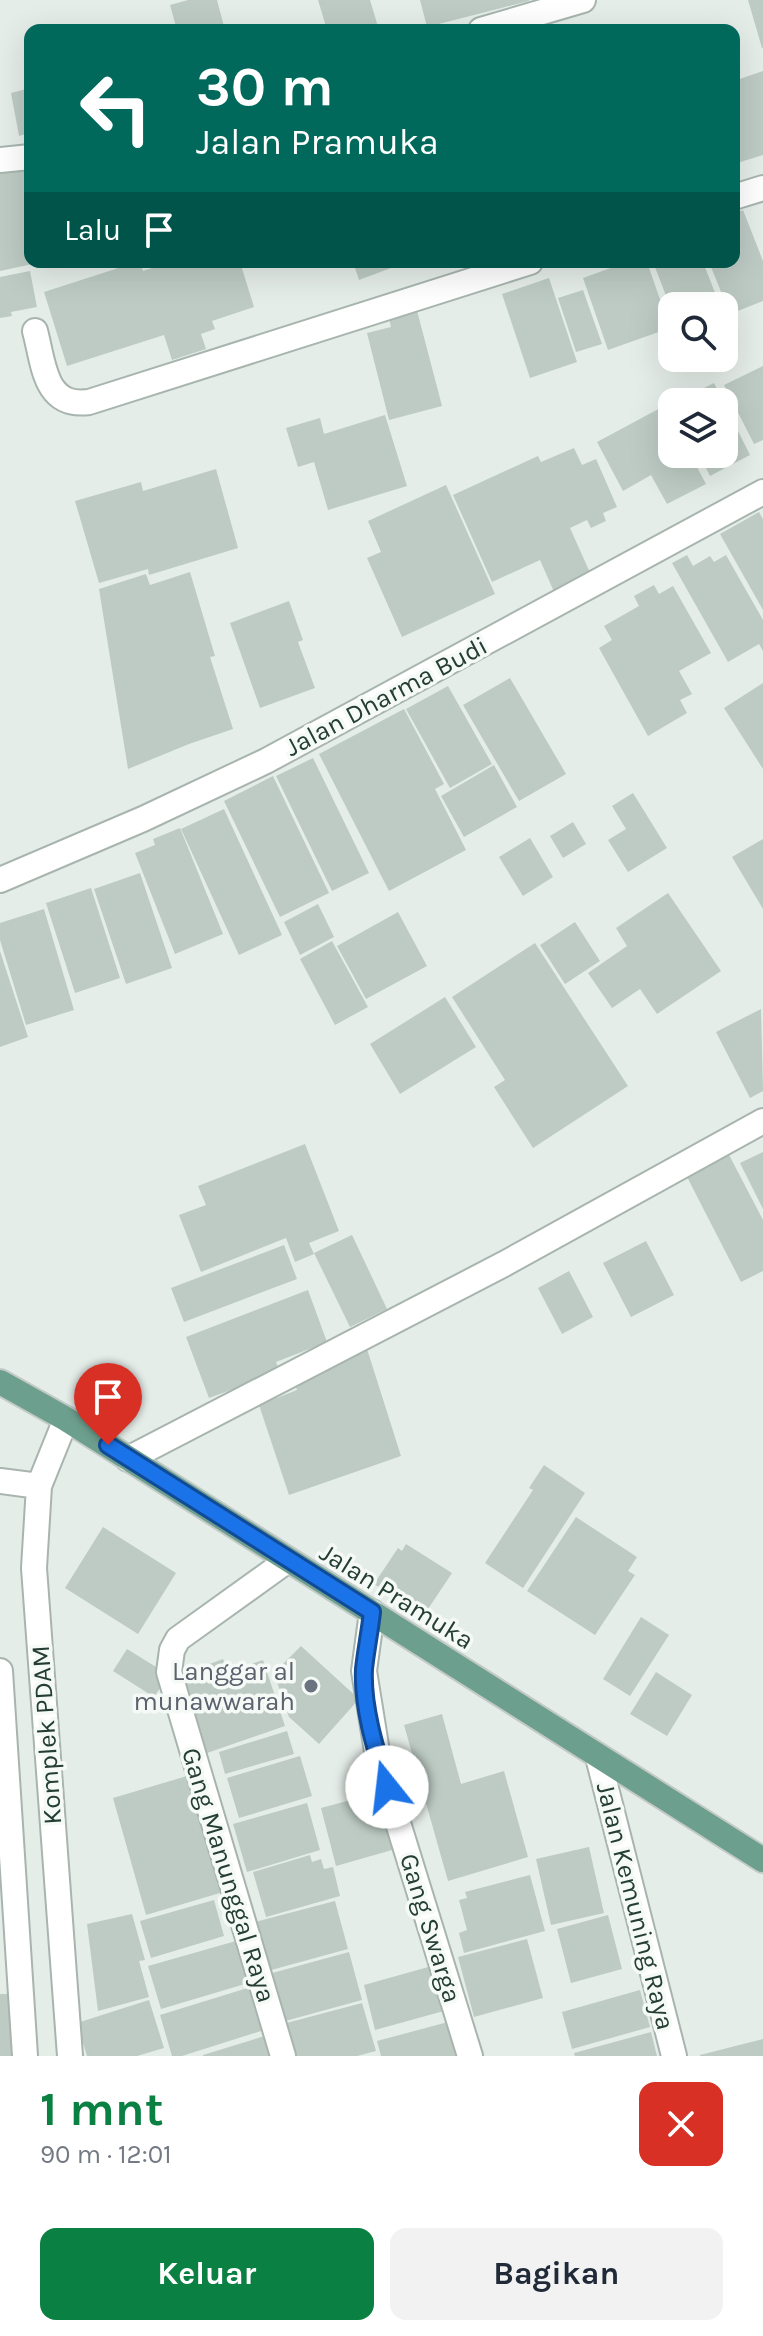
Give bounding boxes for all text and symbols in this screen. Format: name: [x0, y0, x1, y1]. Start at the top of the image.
text: 30 m: [196, 54, 334, 119]
icon: left: [64, 56, 168, 160]
text: Jalan Pramuka: [196, 121, 439, 163]
icon: arrive: [137, 208, 181, 252]
text: Lalu: [64, 212, 121, 248]
map controls: [658, 292, 738, 468]
button: search: [658, 292, 738, 372]
button: layers: [658, 388, 738, 468]
street label: Jalan Dharma Budi: [280, 630, 493, 763]
pin: [74, 1363, 142, 1445]
icon: arrive: [86, 1375, 130, 1419]
street label: Jalan Pramuka: [314, 1537, 479, 1656]
street label: Komplek PDAM: [25, 1644, 68, 1826]
place label: Langgar al munawwarah: [134, 1656, 295, 1717]
marker: Langgar al munawwarah: [302, 1677, 320, 1695]
street label: Gang Manunggal Raya: [175, 1744, 282, 2006]
position arrow: [345, 1745, 429, 1829]
street label: Jalan Kemuning Raya: [590, 1779, 681, 2033]
street label: Gang Swarga: [393, 1850, 468, 2007]
text: 1 mnt: [40, 2081, 164, 2137]
button: close: [639, 2082, 723, 2166]
text: 90 m · 12:01: [40, 2139, 172, 2170]
button: Keluar: [40, 2228, 374, 2320]
button: Bagikan: [390, 2228, 723, 2320]

